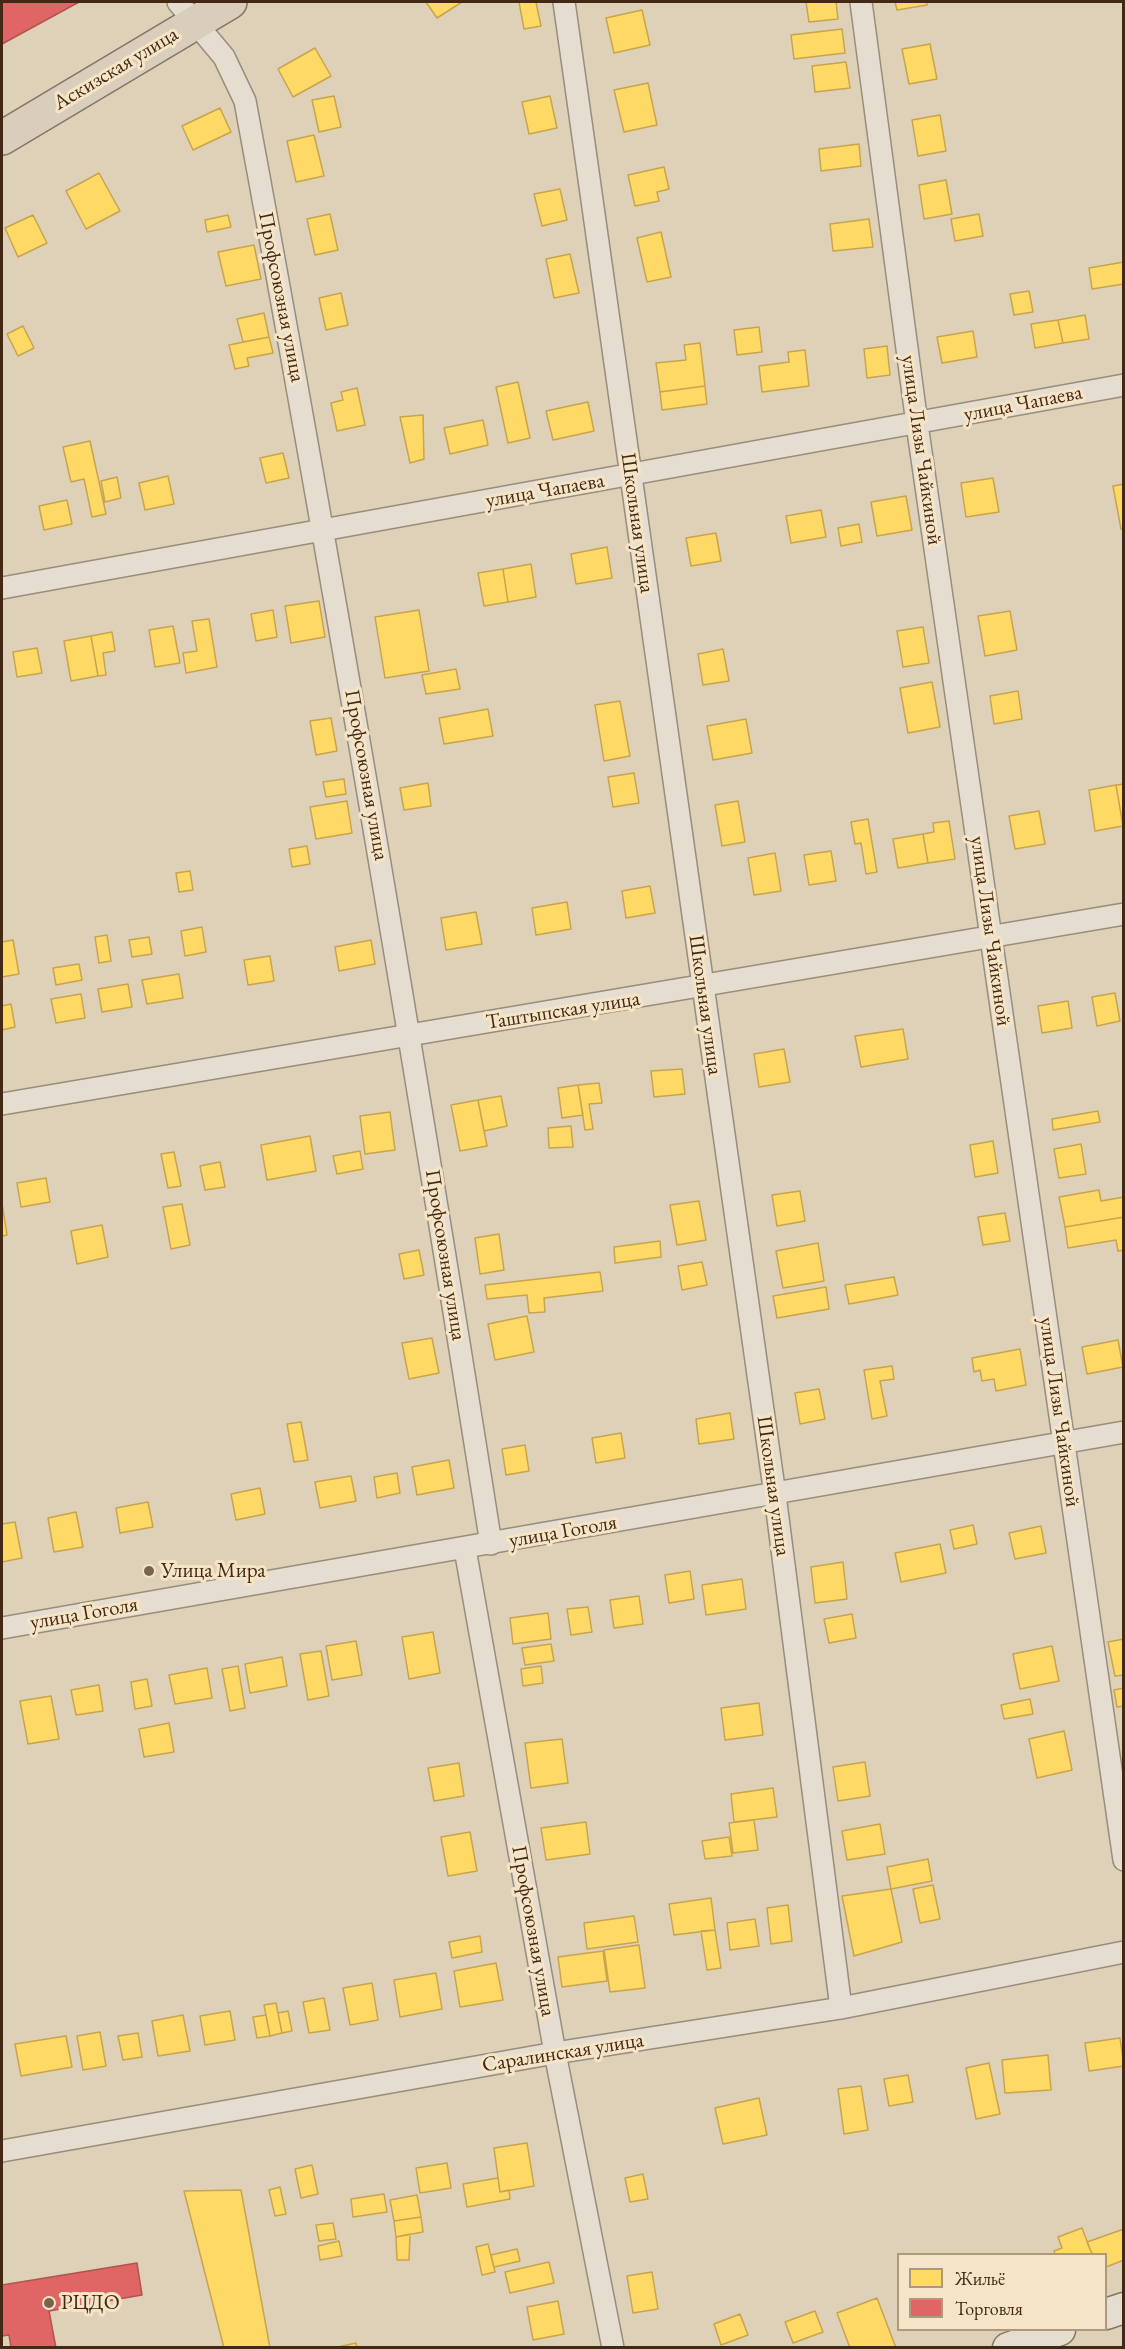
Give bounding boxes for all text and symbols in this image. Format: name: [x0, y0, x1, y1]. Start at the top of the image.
street label: Аскизская улица: [49, 22, 183, 116]
street label: Профсоюзная улица: [252, 210, 310, 384]
street label: улица Лизы Чайкиной: [895, 353, 947, 547]
street label: улица Чапаева: [962, 380, 1084, 428]
street label: Школьная улица: [615, 451, 659, 595]
street label: улица Чапаева: [484, 468, 606, 514]
street label: Профсоюзная улица: [339, 688, 393, 862]
street label: улица Лизы Чайкиной: [964, 834, 1016, 1028]
street label: Школьная улица: [683, 933, 727, 1077]
street label: Таштыпская улица: [484, 986, 642, 1036]
street label: Профсоюзная улица: [419, 1168, 471, 1342]
street label: улица Лизы Чайкиной: [1033, 1315, 1085, 1509]
street label: Школьная улица: [751, 1414, 795, 1558]
street label: улица Гоголя: [507, 1510, 619, 1554]
place label: Улица Мира: [161, 1558, 266, 1584]
marker: Улица Мира: [142, 1564, 156, 1578]
street label: улица Гоголя: [28, 1592, 140, 1636]
street label: Профсоюзная улица: [506, 1844, 560, 2018]
street label: Саралинская улица: [480, 2028, 646, 2078]
legend: [897, 2253, 1107, 2331]
text: Жильё: [955, 2267, 1005, 2290]
place label: РЦДО: [61, 2290, 120, 2316]
marker: РЦДО: [42, 2296, 56, 2310]
text: Торговля: [955, 2297, 1023, 2320]

